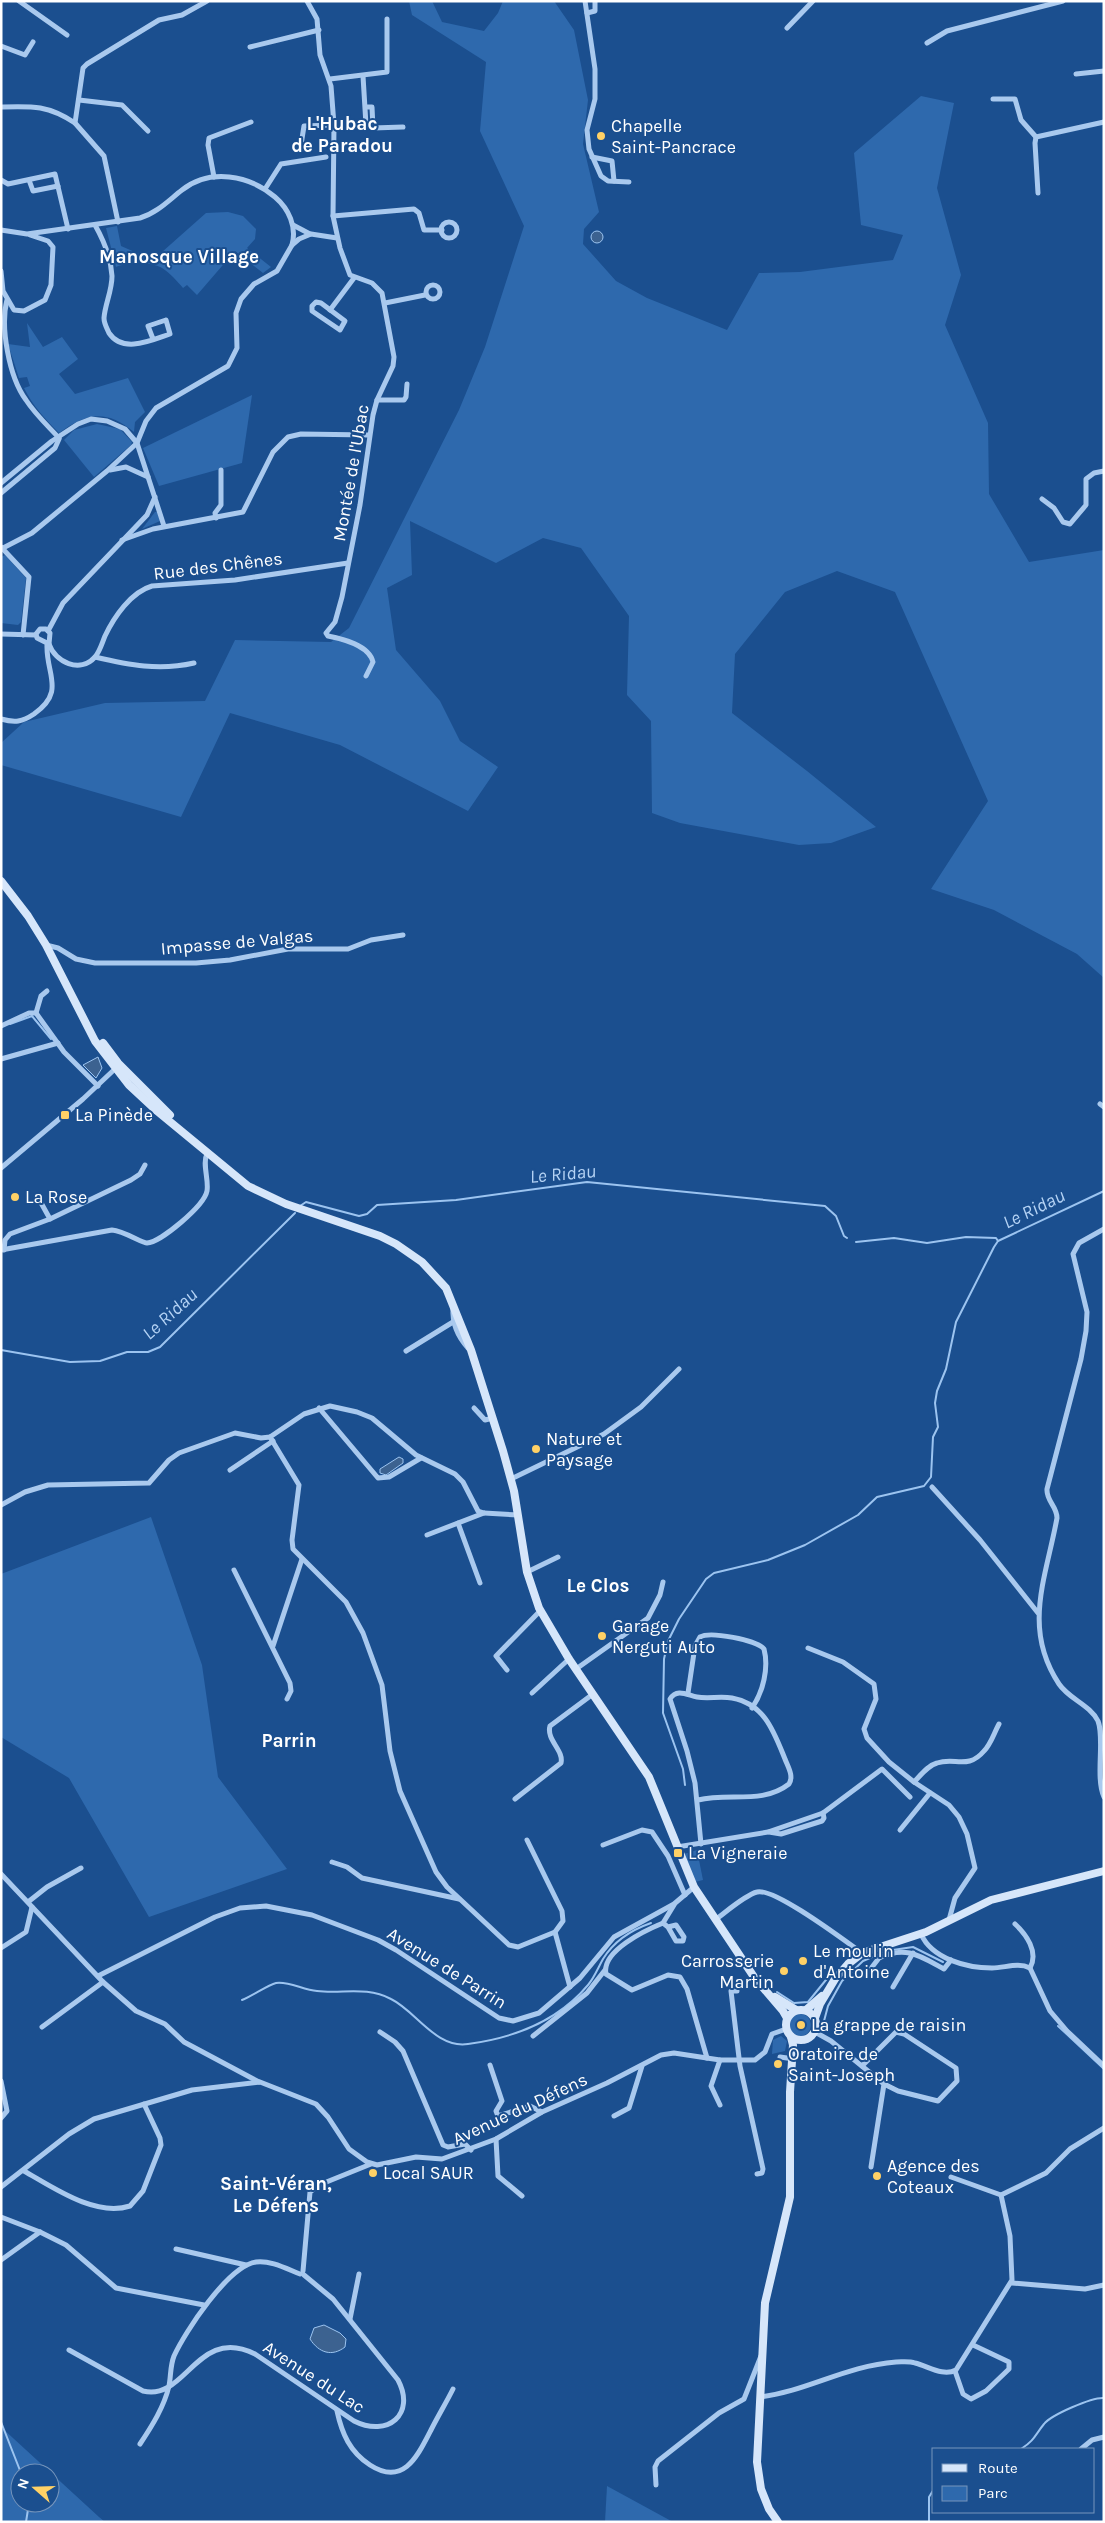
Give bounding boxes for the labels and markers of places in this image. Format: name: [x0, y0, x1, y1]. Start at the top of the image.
place label: Chapelle Saint-Pancrace: [611, 115, 736, 158]
marker: Chapelle Saint-Pancrace: [595, 130, 607, 142]
place label: La Pinède: [75, 1104, 153, 1126]
marker: La Pinède: [59, 1109, 71, 1121]
place label: La Rose: [25, 1186, 87, 1208]
marker: La Rose: [9, 1191, 21, 1203]
place label: Nature et Paysage: [546, 1428, 622, 1471]
marker: Nature et Paysage: [530, 1443, 542, 1455]
place label: Garage Nerguti Auto: [612, 1615, 715, 1658]
marker: Garage Nerguti Auto: [596, 1630, 608, 1642]
place label: La Vigneraie: [688, 1842, 787, 1864]
marker: La Vigneraie: [672, 1847, 684, 1859]
place label: Le moulin d'Antoine: [813, 1940, 894, 1983]
place label: Carrosserie Martin: [681, 1950, 774, 1993]
marker: Le moulin d'Antoine: [797, 1955, 809, 1967]
marker: Carrosserie Martin: [778, 1965, 790, 1977]
place label: La grappe de raisin: [811, 2014, 966, 2036]
marker: La grappe de raisin: [795, 2019, 807, 2031]
place label: Oratoire de Saint-Joseph: [788, 2043, 895, 2086]
marker: Oratoire de Saint-Joseph: [772, 2058, 784, 2070]
place label: Agence des Coteaux: [887, 2155, 980, 2198]
place label: Local SAUR: [383, 2162, 474, 2184]
marker: Local SAUR: [367, 2167, 379, 2179]
marker: Agence des Coteaux: [871, 2170, 883, 2182]

